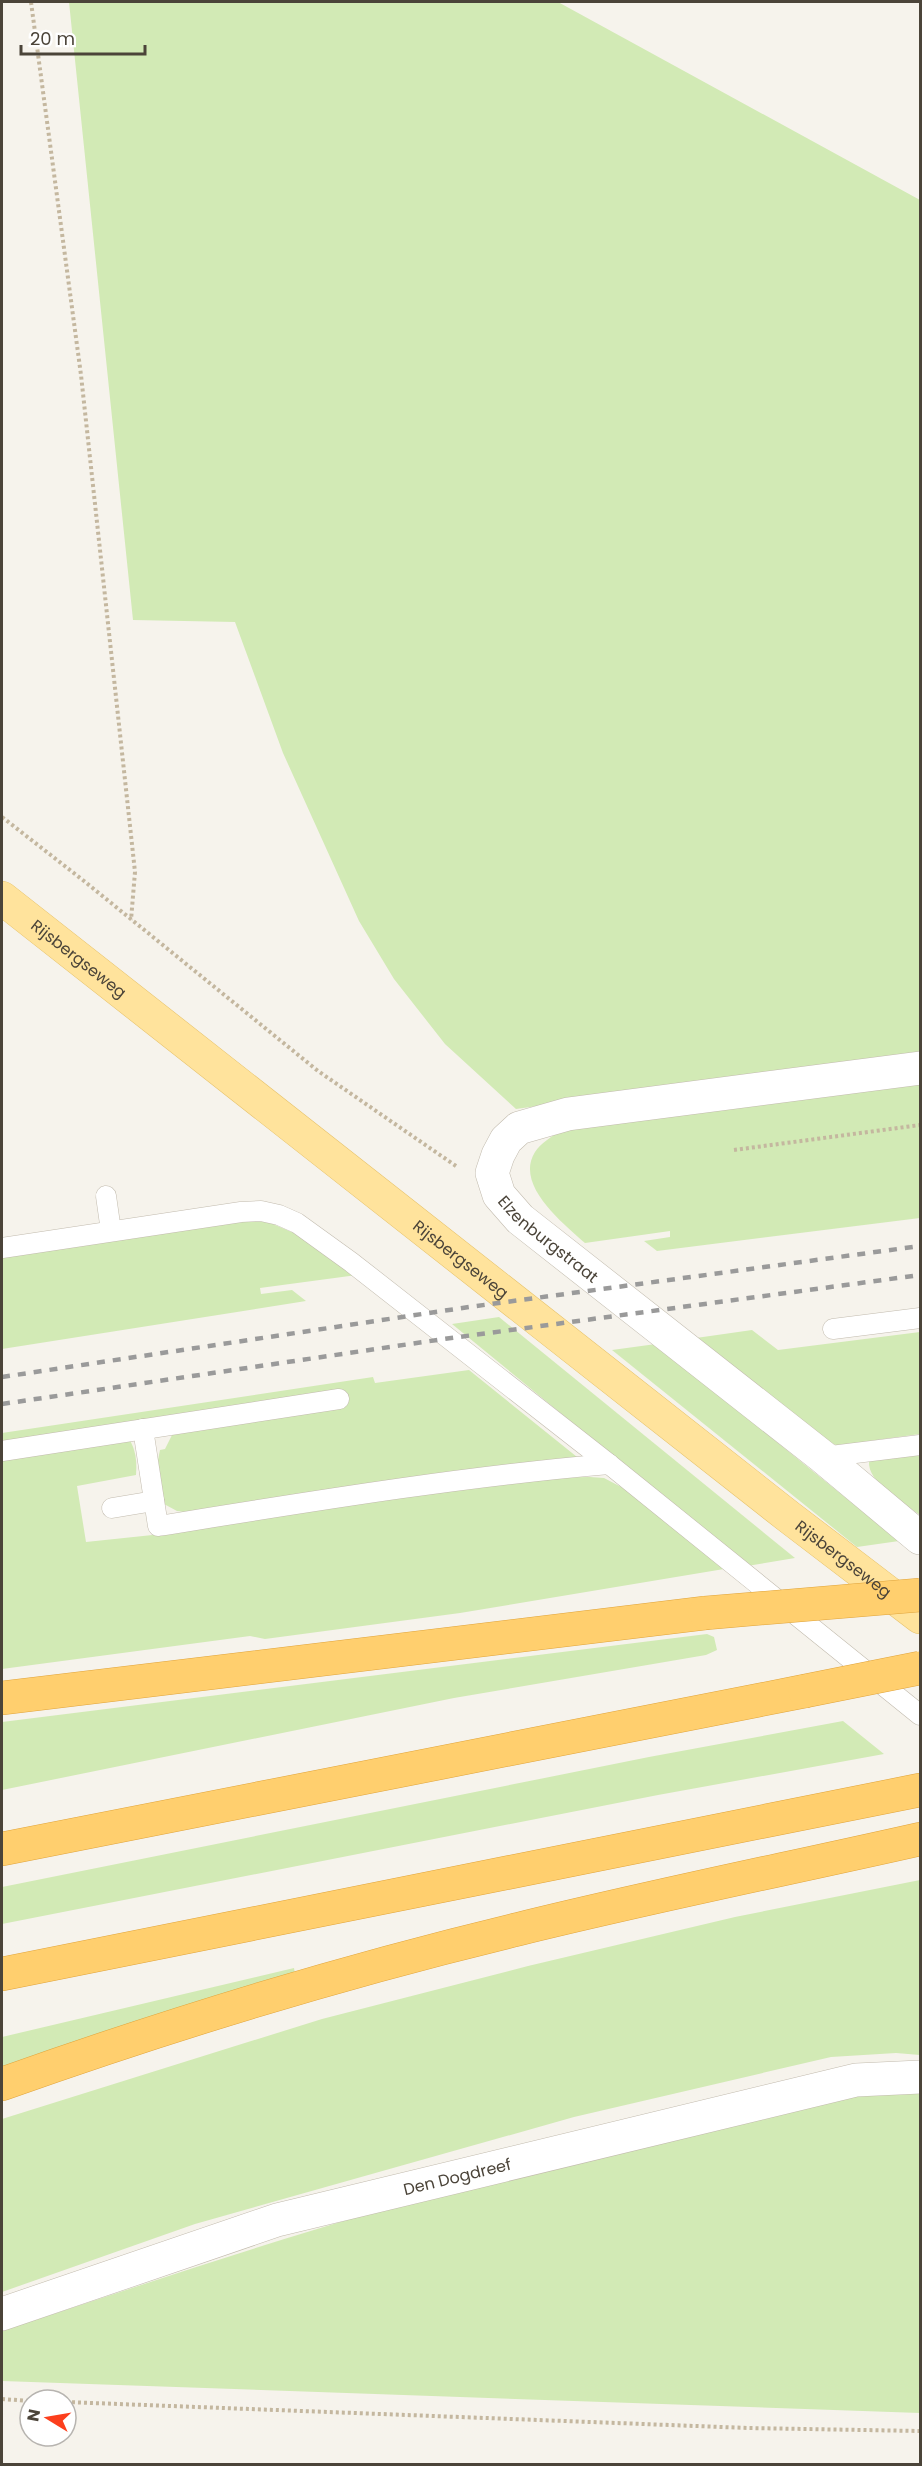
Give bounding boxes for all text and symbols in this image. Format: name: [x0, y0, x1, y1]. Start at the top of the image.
scale bar: [21, 18, 146, 56]
text: 20 m: [30, 26, 75, 51]
street label: Rijsbergseweg: [26, 914, 132, 1003]
street label: Elzenburgstraat: [493, 1190, 603, 1288]
street label: Rijsbergseweg: [408, 1214, 514, 1304]
street label: Rijsbergseweg: [791, 1514, 897, 1603]
street label: Den Dogdreef: [401, 2152, 513, 2201]
north arrow: [18, 2388, 78, 2448]
text: N: [21, 2407, 46, 2423]

